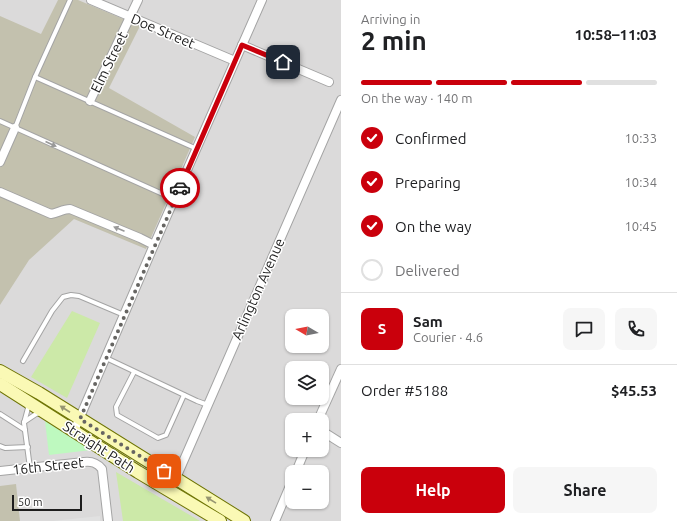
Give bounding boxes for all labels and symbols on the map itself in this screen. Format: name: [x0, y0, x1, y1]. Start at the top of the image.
street label: Doe Street: [129, 10, 198, 52]
street label: Elm Street: [87, 28, 131, 95]
pin: [266, 45, 300, 79]
one-way arrow: [45, 141, 56, 147]
courier: [160, 168, 200, 208]
one-way arrow: [112, 226, 124, 232]
street label: Arlington Avenue: [228, 236, 288, 342]
north arrow: [285, 309, 329, 353]
one-way arrow: [59, 406, 71, 413]
street label: Straight Path: [60, 418, 138, 476]
street label: 16th Street: [12, 454, 85, 478]
pin: [147, 454, 181, 488]
scale bar: [12, 493, 82, 512]
one-way arrow: [206, 496, 216, 504]

